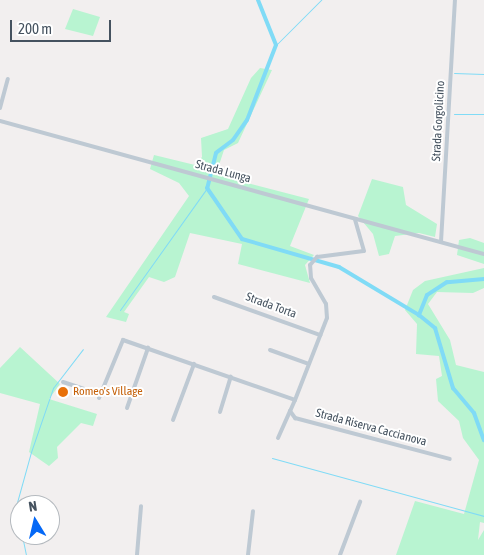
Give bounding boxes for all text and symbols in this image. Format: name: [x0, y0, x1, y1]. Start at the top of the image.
scale bar: [12, 10, 114, 42]
text: 200 m: [18, 20, 52, 37]
street label: Strada Gorgolicino: [430, 80, 448, 162]
street label: Strada Lunga: [194, 158, 252, 186]
street label: Strada Torta: [244, 290, 298, 322]
place label: Romeo's Village: [73, 385, 143, 399]
marker: Romeo's Village: [57, 386, 69, 398]
street label: Strada Riserva Caccianova: [314, 406, 428, 450]
north arrow: [10, 495, 60, 545]
text: N: [27, 498, 38, 515]

